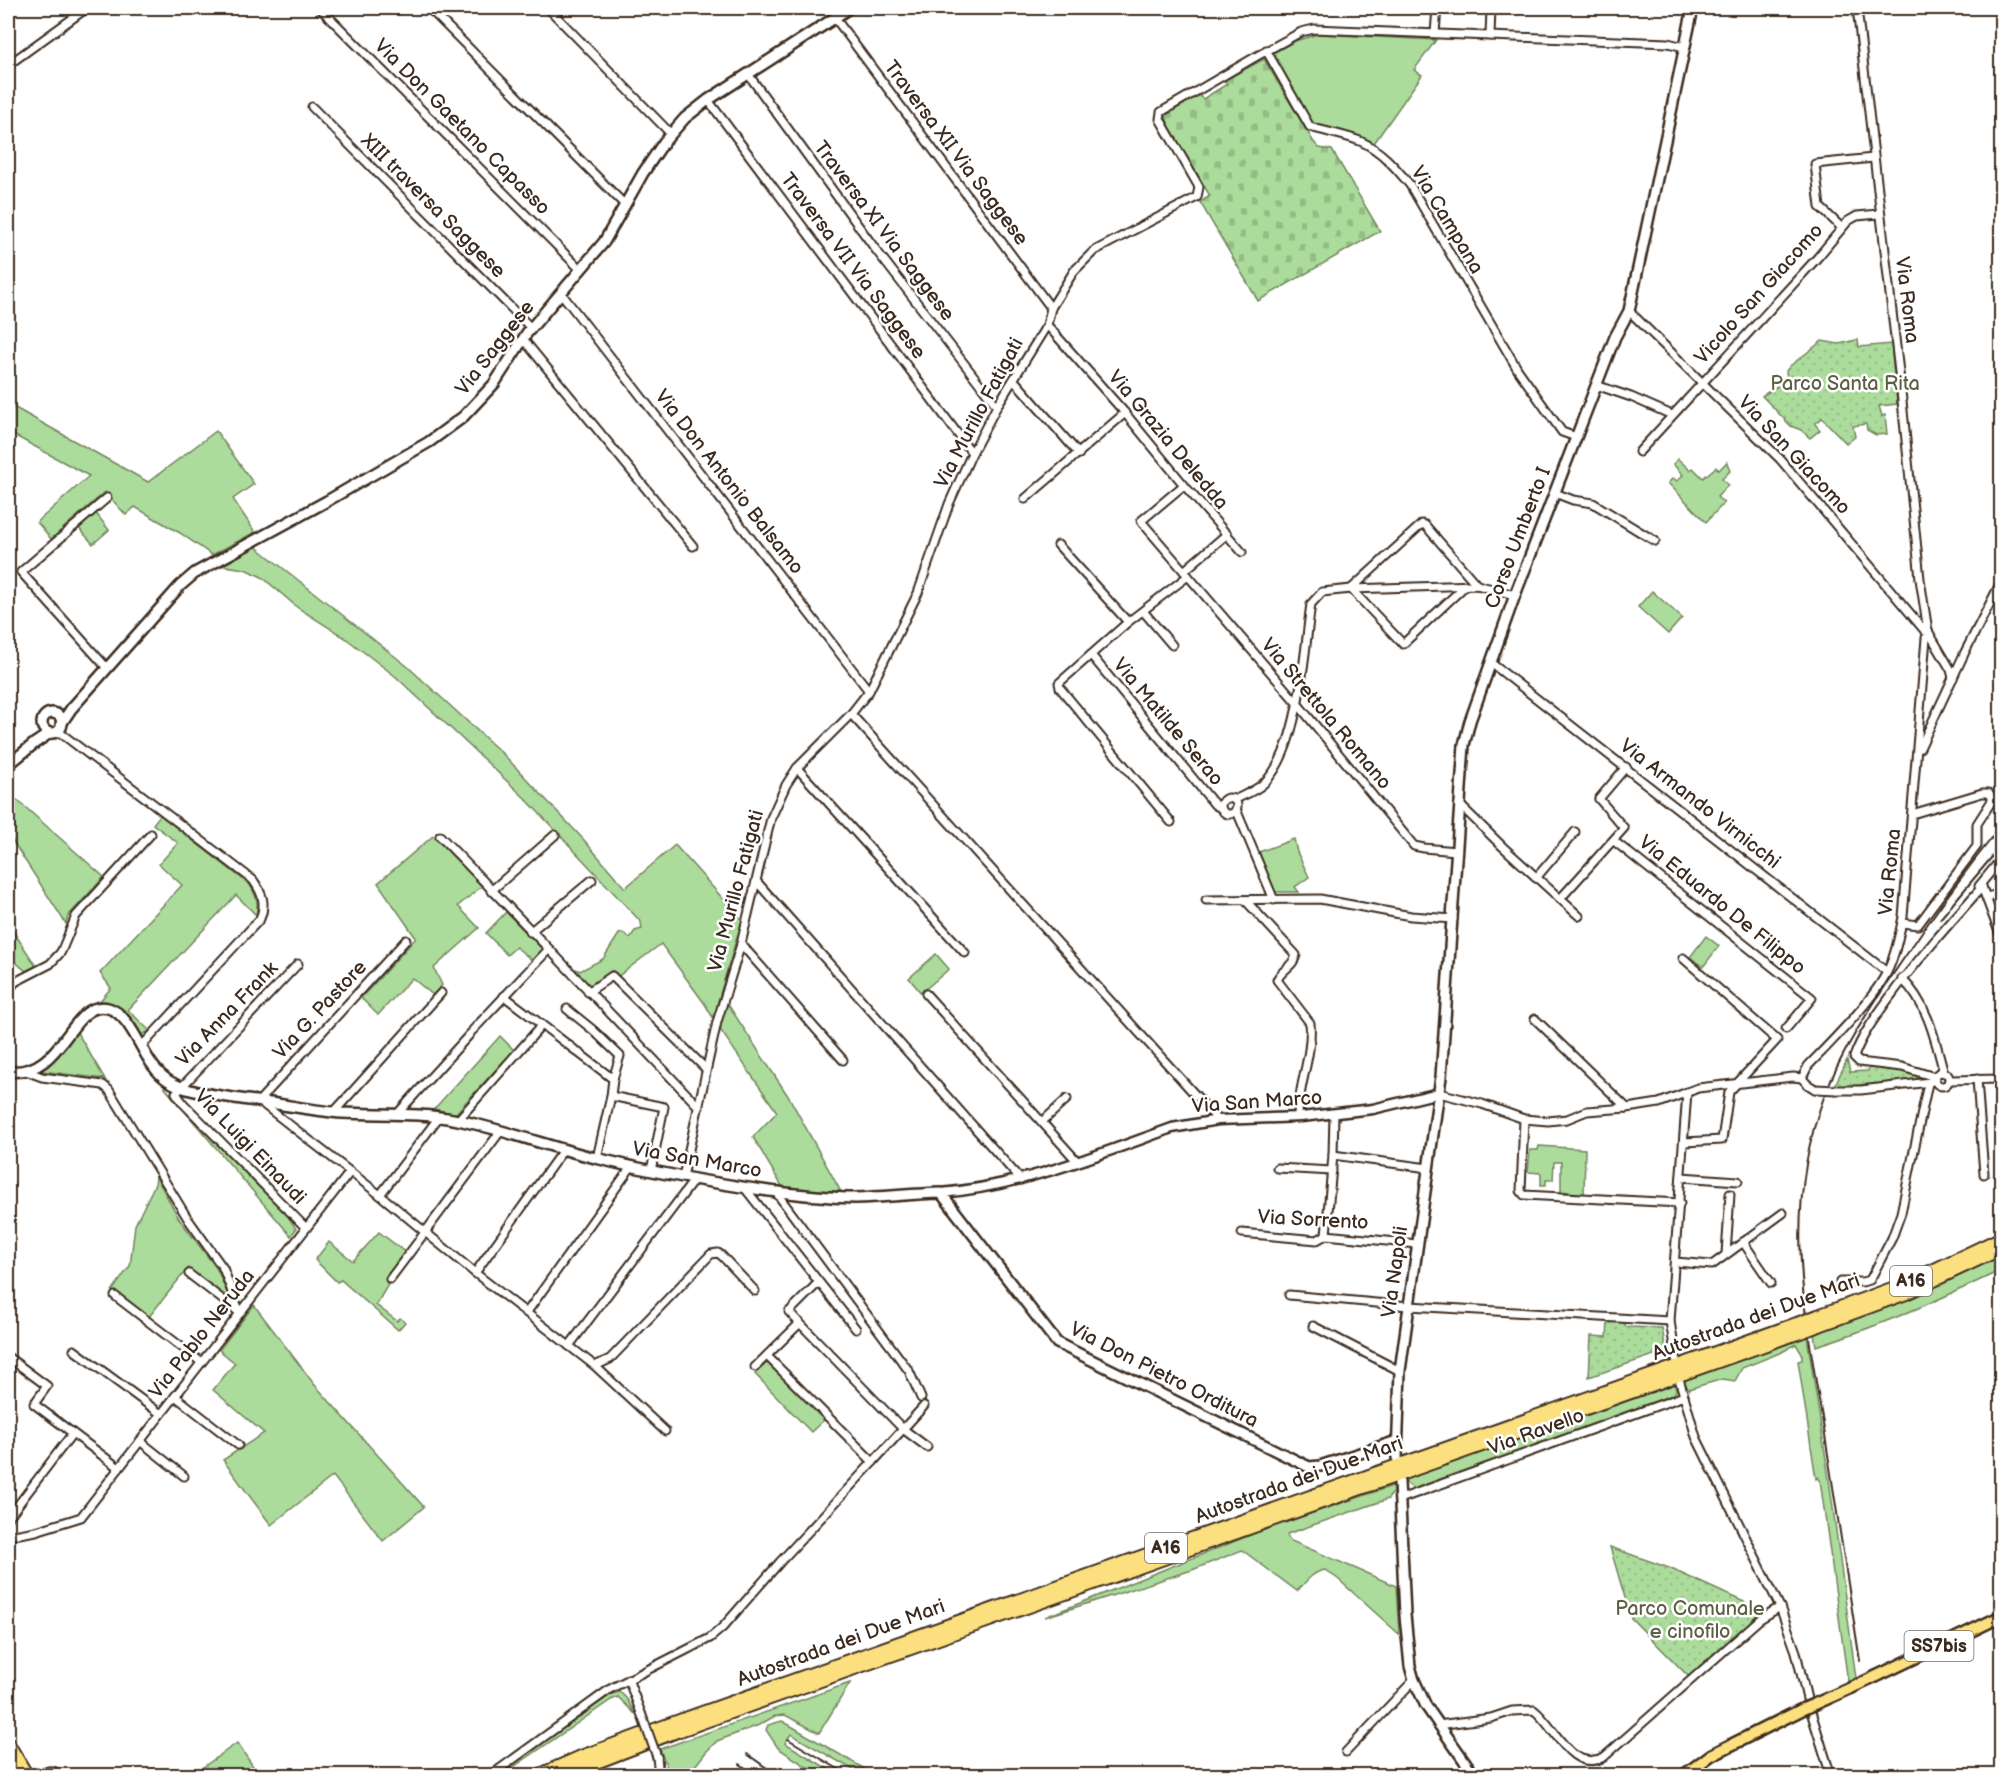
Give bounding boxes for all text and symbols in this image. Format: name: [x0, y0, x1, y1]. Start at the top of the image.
street label: Via Don Gaetano Capasso: [369, 34, 555, 220]
street label: Traversa XII Via Saggese: [879, 56, 1033, 250]
street label: XIII traversa Saggese: [355, 128, 510, 283]
street label: Traversa XI Via Saggese: [809, 136, 960, 326]
street label: Via Campana: [1405, 162, 1489, 278]
street label: Traversa VII Via Saggese: [775, 168, 931, 364]
street label: Vicolo San Giacomo: [1690, 219, 1828, 369]
street label: Via Roma: [1890, 255, 1924, 345]
street label: Via Saggese: [451, 296, 539, 400]
street label: Via Murillo Fatigati: [929, 334, 1029, 492]
street label: Via Grazia Deledda: [1103, 365, 1233, 515]
park label: Parco Santa Rita: [1770, 372, 1920, 396]
street label: Via Don Antonio Balsamo: [649, 385, 809, 579]
street label: Via San Giacomo: [1733, 390, 1855, 520]
street label: Corso Umberto I: [1480, 464, 1556, 612]
street label: Via Strettola Romano: [1256, 633, 1396, 795]
street label: Via Matilde Serao: [1108, 653, 1228, 791]
street label: Via Armando Virnicchi: [1615, 734, 1785, 874]
street label: Via Murillo Fatigati: [703, 807, 769, 975]
street label: Via Roma: [1874, 827, 1906, 917]
street label: Via Eduardo De Filippo: [1634, 830, 1810, 980]
street label: Via G. Pastore: [268, 955, 372, 1064]
street label: Via Anna Frank: [171, 956, 283, 1071]
street label: Via Luigi Einaudi: [189, 1085, 311, 1209]
street label: Via San Marco: [1191, 1085, 1323, 1119]
street label: Via San Marco: [630, 1137, 764, 1183]
street label: Via Sorrento: [1257, 1205, 1369, 1235]
street label: Via Napoli: [1377, 1225, 1413, 1319]
street label: Via Pablo Neruda: [144, 1265, 260, 1403]
road number: A16: [1890, 1266, 1932, 1296]
street label: Autostrada dei Due Mari: [1649, 1268, 1863, 1366]
street label: Via Don Pietro Orditura: [1066, 1317, 1262, 1433]
street label: Via Ravello: [1485, 1404, 1587, 1460]
street label: Autostrada dei Due Mari: [1192, 1431, 1406, 1529]
road number: A16: [1145, 1533, 1187, 1563]
street label: Autostrada dei Due Mari: [734, 1594, 948, 1692]
park label: Parco Comunale e cinofilo: [1615, 1597, 1765, 1644]
road number: SS7bis: [1904, 1631, 1974, 1661]

